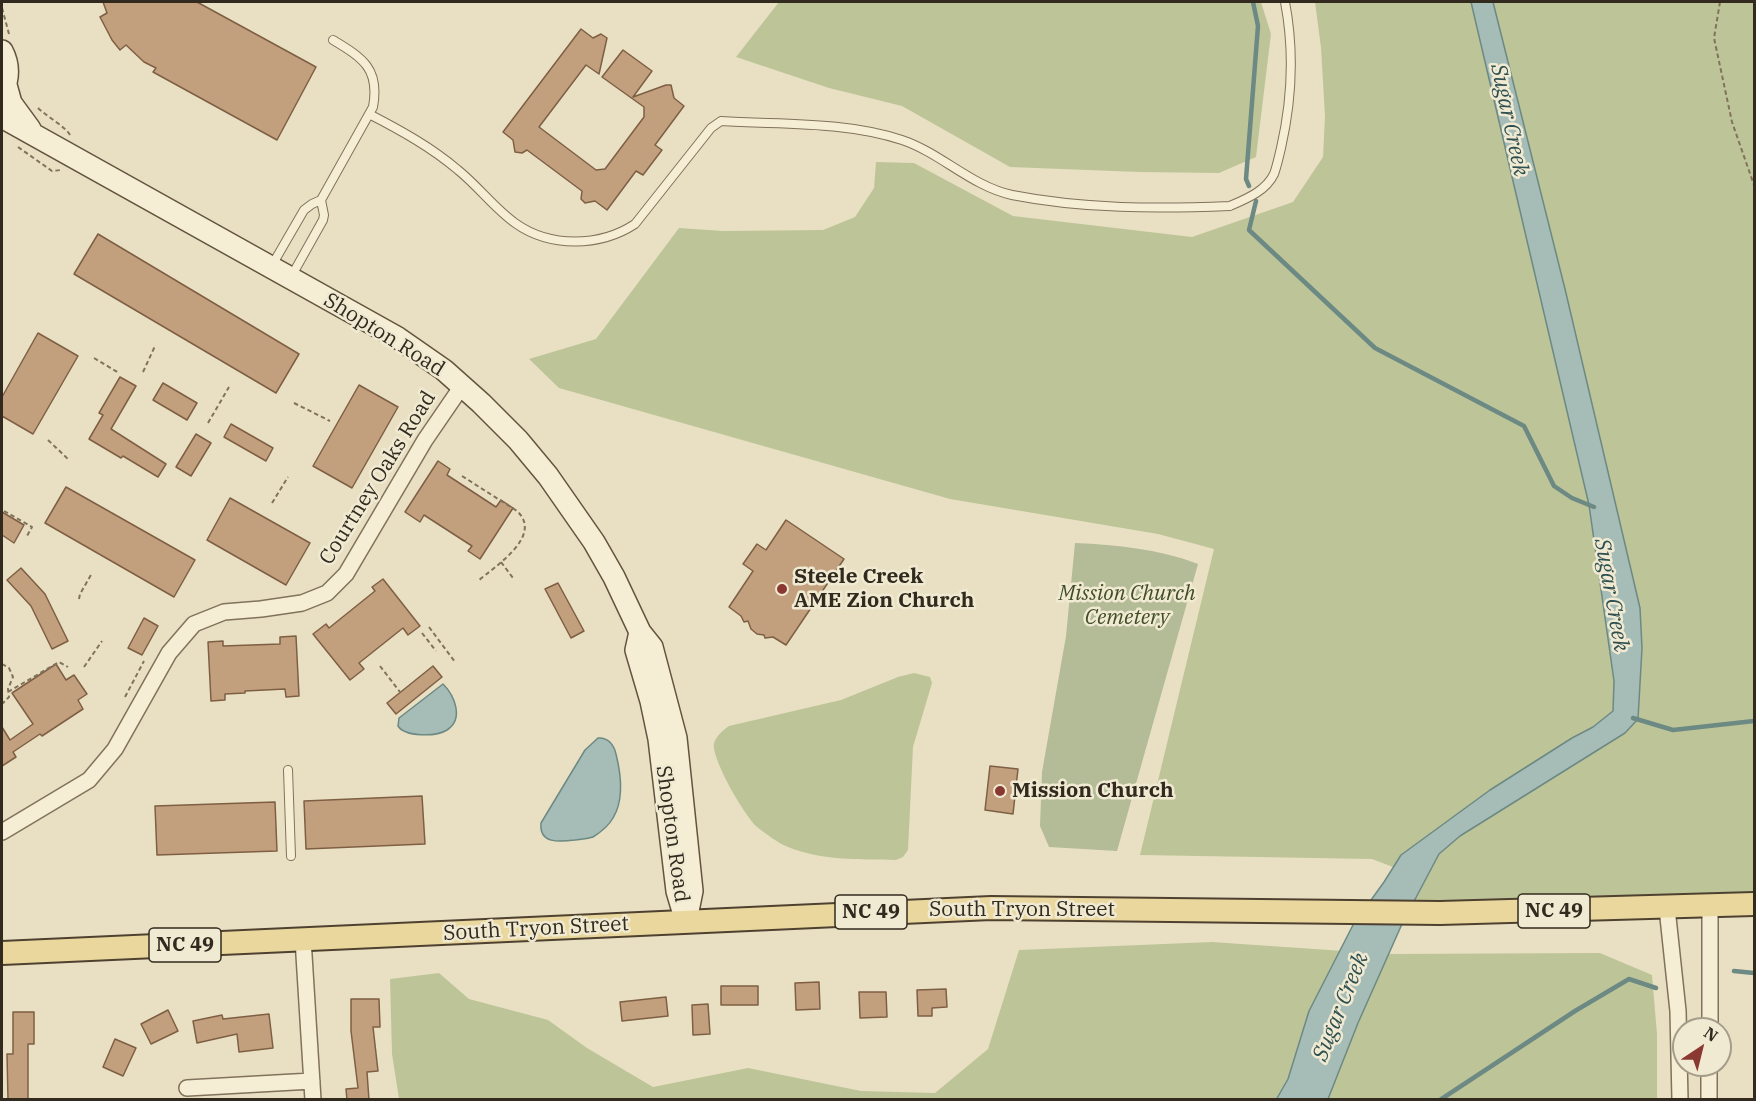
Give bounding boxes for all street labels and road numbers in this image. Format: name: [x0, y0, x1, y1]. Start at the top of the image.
street label: Shopton Road: [319, 288, 449, 382]
street label: Courtney Oaks Road: [314, 387, 442, 569]
street label: Shopton Road: [650, 764, 694, 904]
road number: NC 49: [1518, 894, 1590, 928]
road number: NC 49: [835, 895, 907, 929]
street label: South Tryon Street: [929, 897, 1115, 923]
street label: South Tryon Street: [442, 912, 630, 946]
road number: NC 49: [149, 928, 221, 962]

